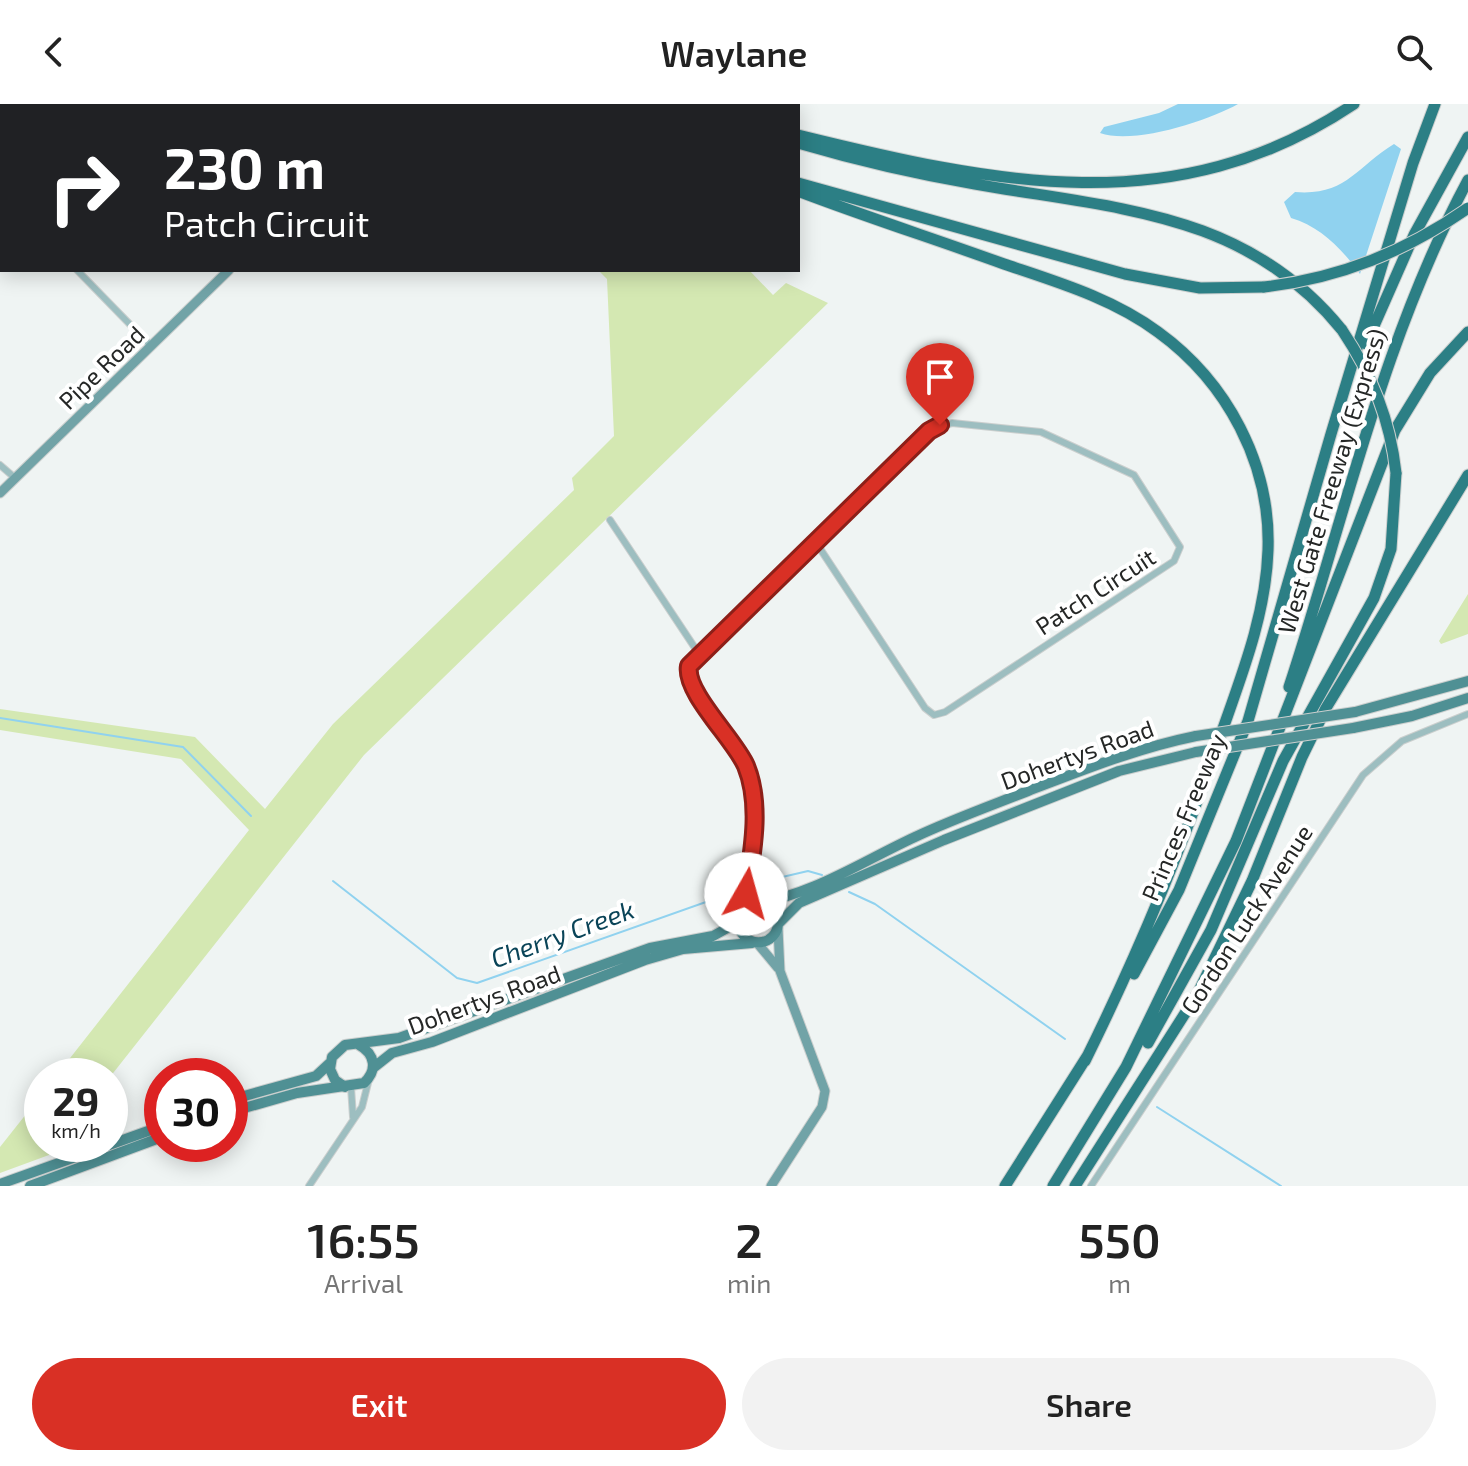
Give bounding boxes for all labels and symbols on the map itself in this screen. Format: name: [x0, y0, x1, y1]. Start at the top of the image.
street label: Pipe Road: [52, 319, 150, 415]
street label: West Gate Freeway (Express): [1271, 325, 1391, 637]
pin: [906, 343, 974, 425]
street label: Patch Circuit: [1030, 542, 1160, 640]
street label: Dohertys Road: [997, 713, 1157, 795]
street label: Princes Freeway: [1135, 729, 1231, 905]
street label: Gordon Luck Avenue: [1174, 819, 1318, 1019]
position arrow: [704, 852, 788, 936]
water label: Cherry Creek: [486, 893, 638, 974]
street label: Dohertys Road: [404, 958, 564, 1040]
speed limit sign: 30: [144, 1058, 248, 1162]

